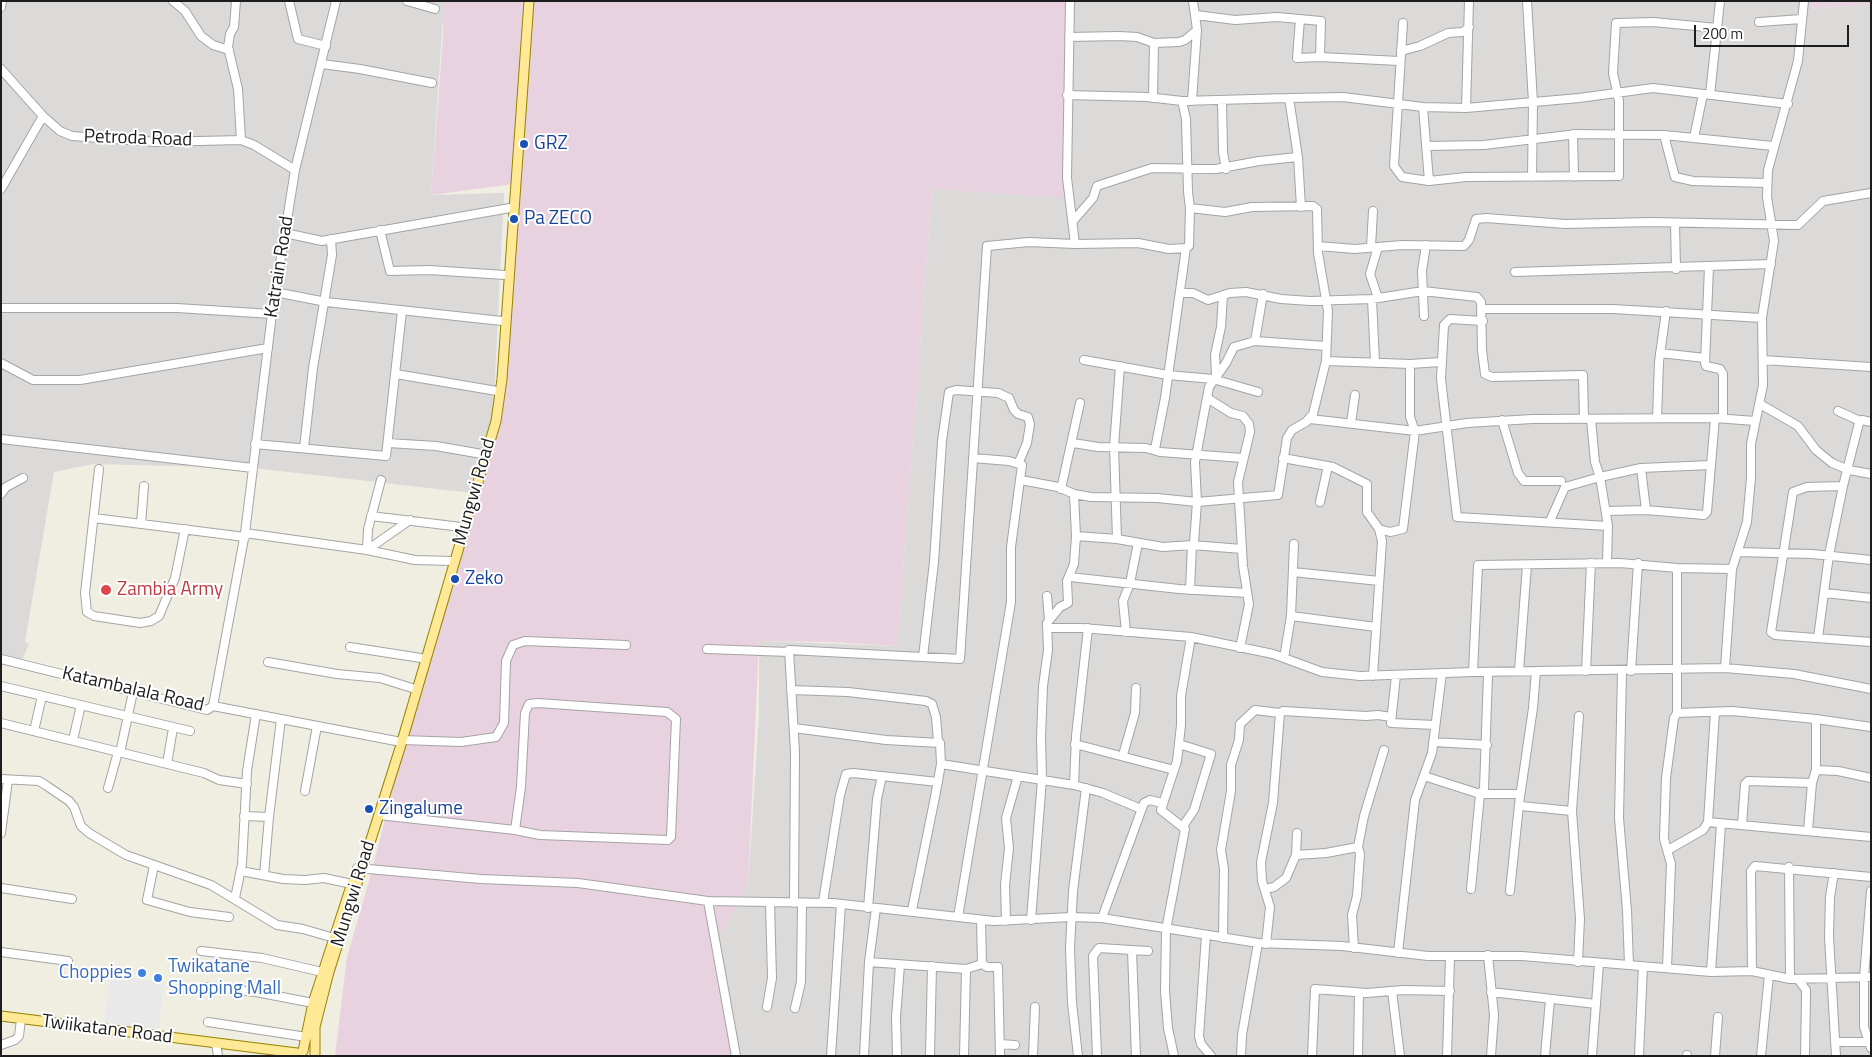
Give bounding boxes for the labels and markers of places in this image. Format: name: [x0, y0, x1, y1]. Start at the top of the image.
place label: GRZ: [534, 133, 568, 155]
marker: GRZ: [518, 138, 530, 150]
place label: Pa ZECO: [524, 208, 592, 230]
marker: Pa ZECO: [508, 213, 520, 225]
place label: Zeko: [465, 568, 503, 590]
marker: Zeko: [449, 573, 461, 585]
place label: Zambia Army: [117, 579, 223, 601]
marker: Zambia Army: [99, 583, 113, 597]
place label: Zingalume: [379, 798, 463, 820]
marker: Zingalume: [363, 803, 375, 815]
place label: Twikatane Shopping Mall: [168, 956, 281, 1000]
place label: Choppies: [59, 962, 132, 984]
marker: Choppies: [136, 967, 148, 979]
marker: Twikatane Shopping Mall: [152, 972, 164, 984]

